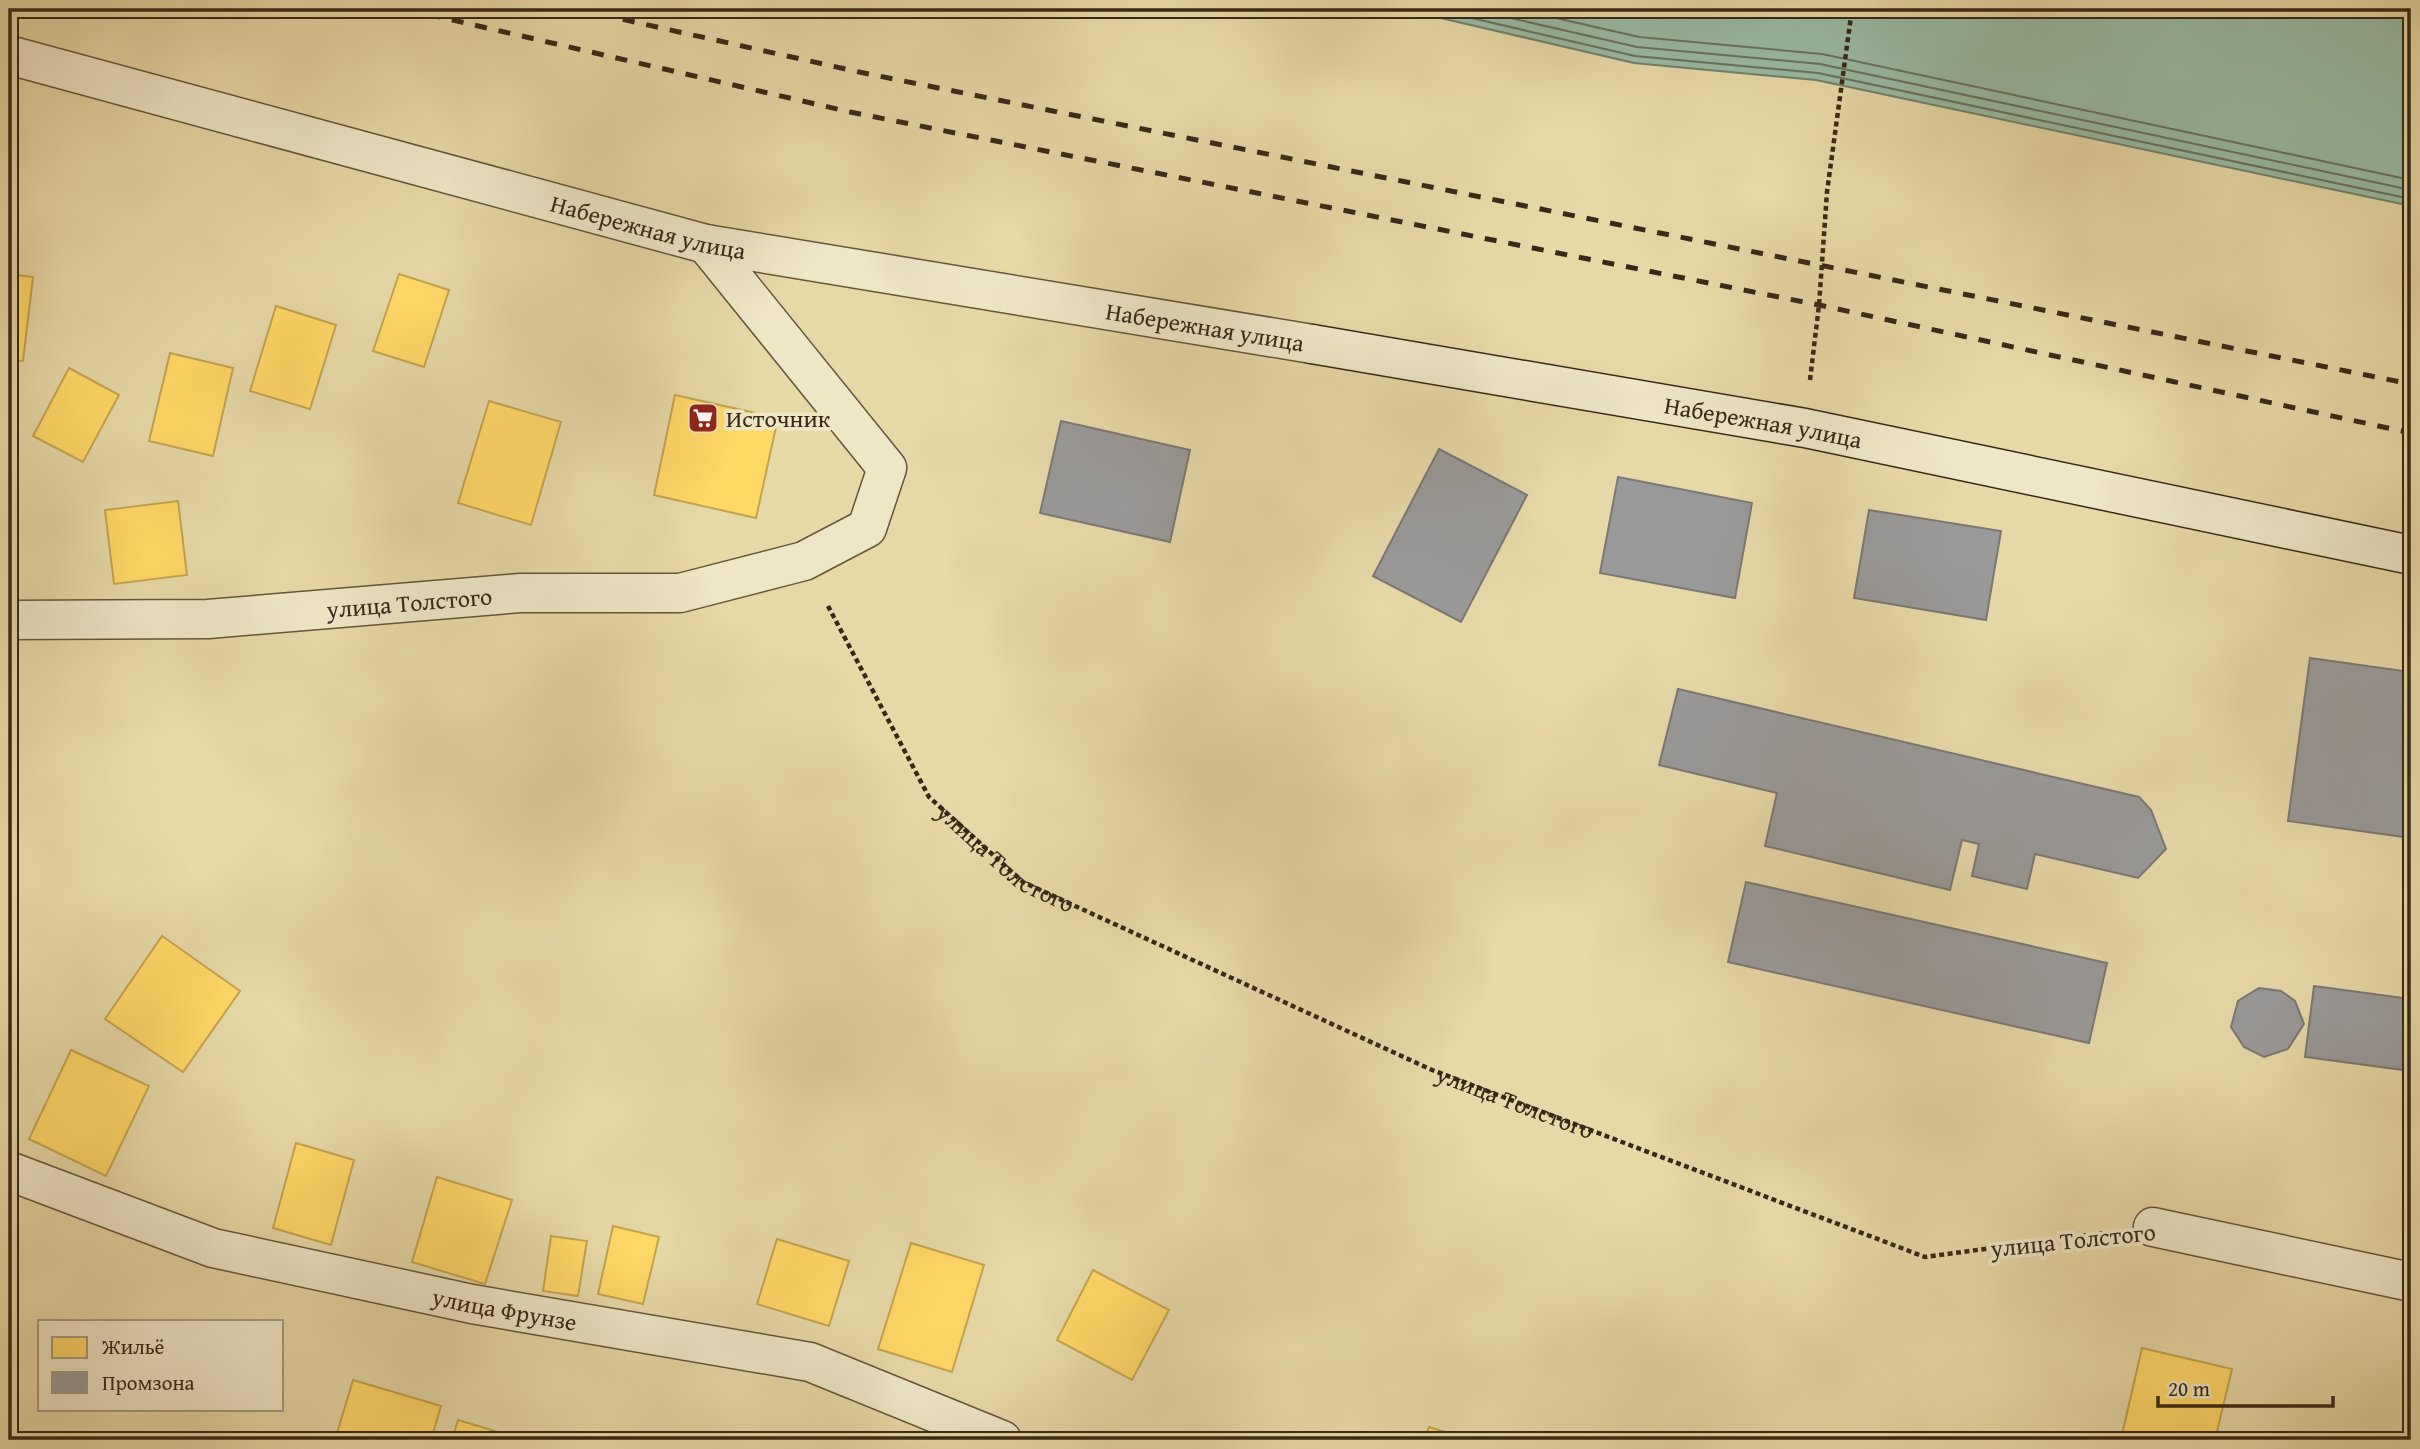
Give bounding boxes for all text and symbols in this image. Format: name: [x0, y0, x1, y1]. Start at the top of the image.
street label: Набережная улица: [547, 185, 749, 268]
street label: Набережная улица: [1103, 293, 1307, 360]
street label: Набережная улица: [1662, 387, 1866, 457]
supermarket icon: Источник: [686, 401, 720, 435]
place label: Источник: [726, 401, 831, 436]
street label: улица Толстого: [324, 578, 493, 627]
street label: улица Толстого: [928, 794, 1080, 921]
street label: улица Толстого: [1431, 1055, 1599, 1147]
street label: улица Толстого: [1988, 1214, 2157, 1266]
street label: улица Фрунзе: [428, 1278, 580, 1339]
legend: [38, 1320, 284, 1410]
text: Жильё: [101, 1331, 165, 1362]
scale bar: [2158, 1365, 2332, 1409]
text: Промзона: [102, 1367, 195, 1398]
text: 20 m: [2168, 1373, 2210, 1404]

